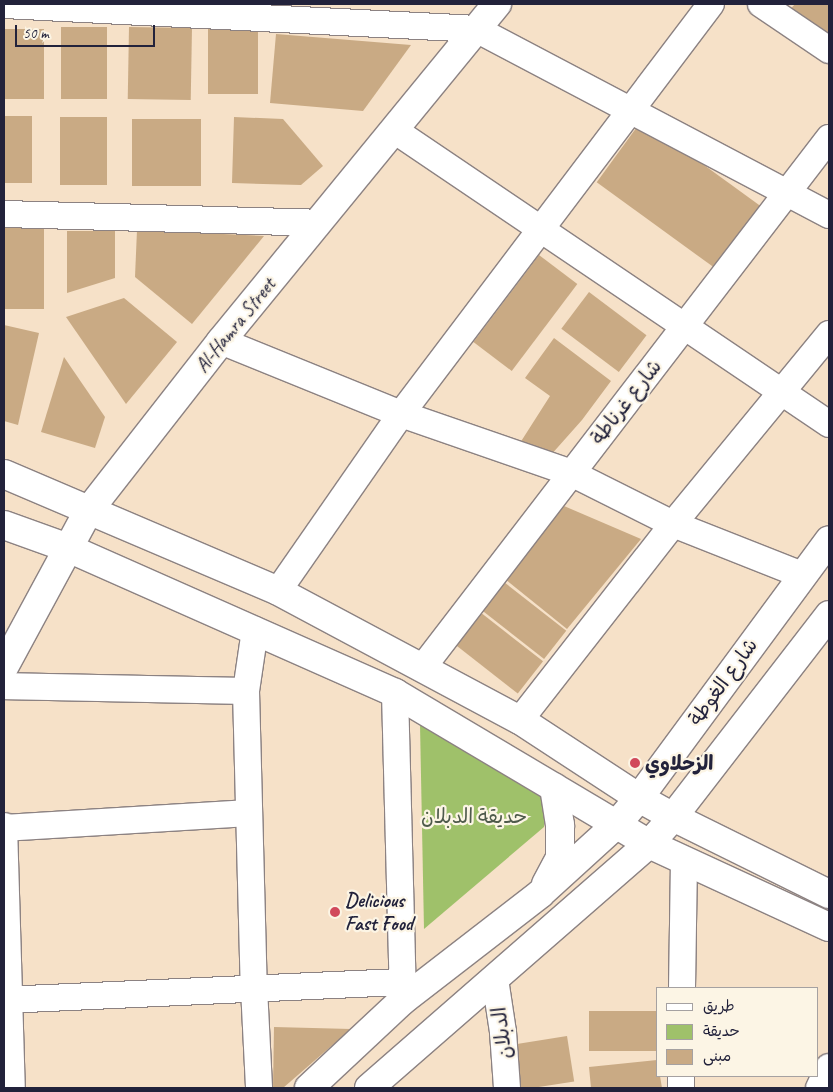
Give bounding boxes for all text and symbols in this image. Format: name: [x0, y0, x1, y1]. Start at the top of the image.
scale bar: [18, 15, 158, 47]
text: 50 m: [23, 24, 49, 43]
street label: Al-Hamra Street: [190, 273, 280, 377]
street label: شارع غرناطة: [585, 355, 667, 449]
street label: شارع الغوطة: [683, 634, 763, 730]
place label: الزحلاوي: [645, 751, 713, 775]
marker: الزحلاوي: [629, 757, 641, 769]
park label: حديقة الدبلان: [421, 804, 527, 828]
place label: Delicious Fast Food: [345, 888, 413, 935]
marker: Delicious Fast Food: [329, 906, 341, 918]
legend: [656, 987, 818, 1077]
text: طريق: [703, 997, 735, 1016]
street label: الدبلان: [487, 1006, 517, 1060]
text: حديقة: [703, 1022, 740, 1041]
text: مبنى: [703, 1047, 731, 1066]

